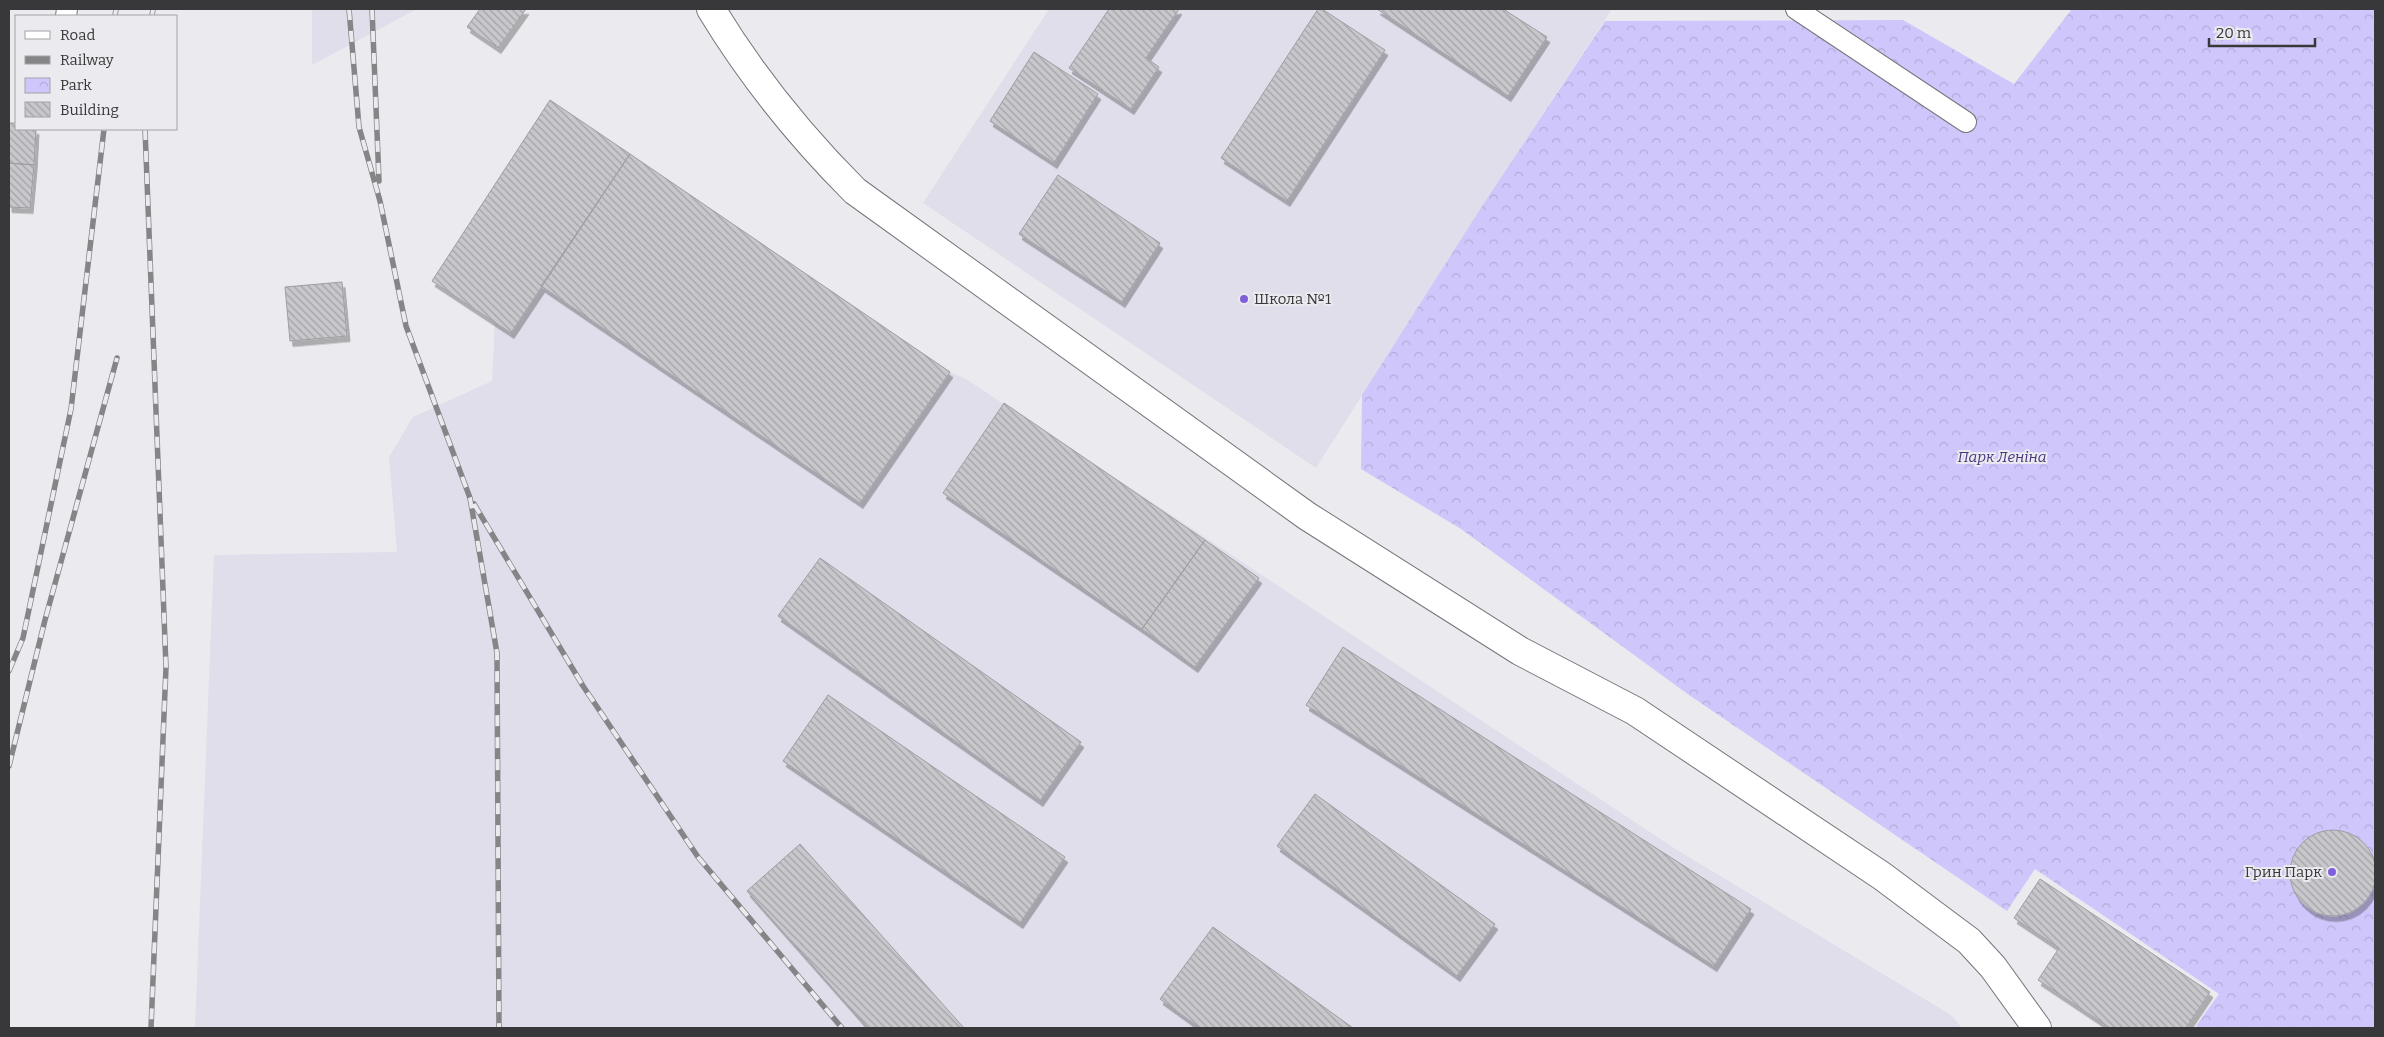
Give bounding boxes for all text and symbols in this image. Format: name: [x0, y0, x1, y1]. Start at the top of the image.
legend: [15, 15, 178, 130]
scale bar: [2209, 15, 2315, 47]
text: 20 m: [2216, 24, 2252, 42]
text: Road: [60, 26, 95, 44]
text: Railway: [60, 51, 114, 69]
text: Park: [60, 76, 92, 94]
text: Building: [60, 101, 119, 119]
place label: Школа №1: [1254, 290, 1331, 308]
marker: Школа №1: [1238, 293, 1250, 305]
park label: Парк Леніна: [1957, 448, 2047, 466]
place label: Грин Парк: [2245, 863, 2322, 881]
marker: Грин Парк: [2326, 866, 2338, 878]

